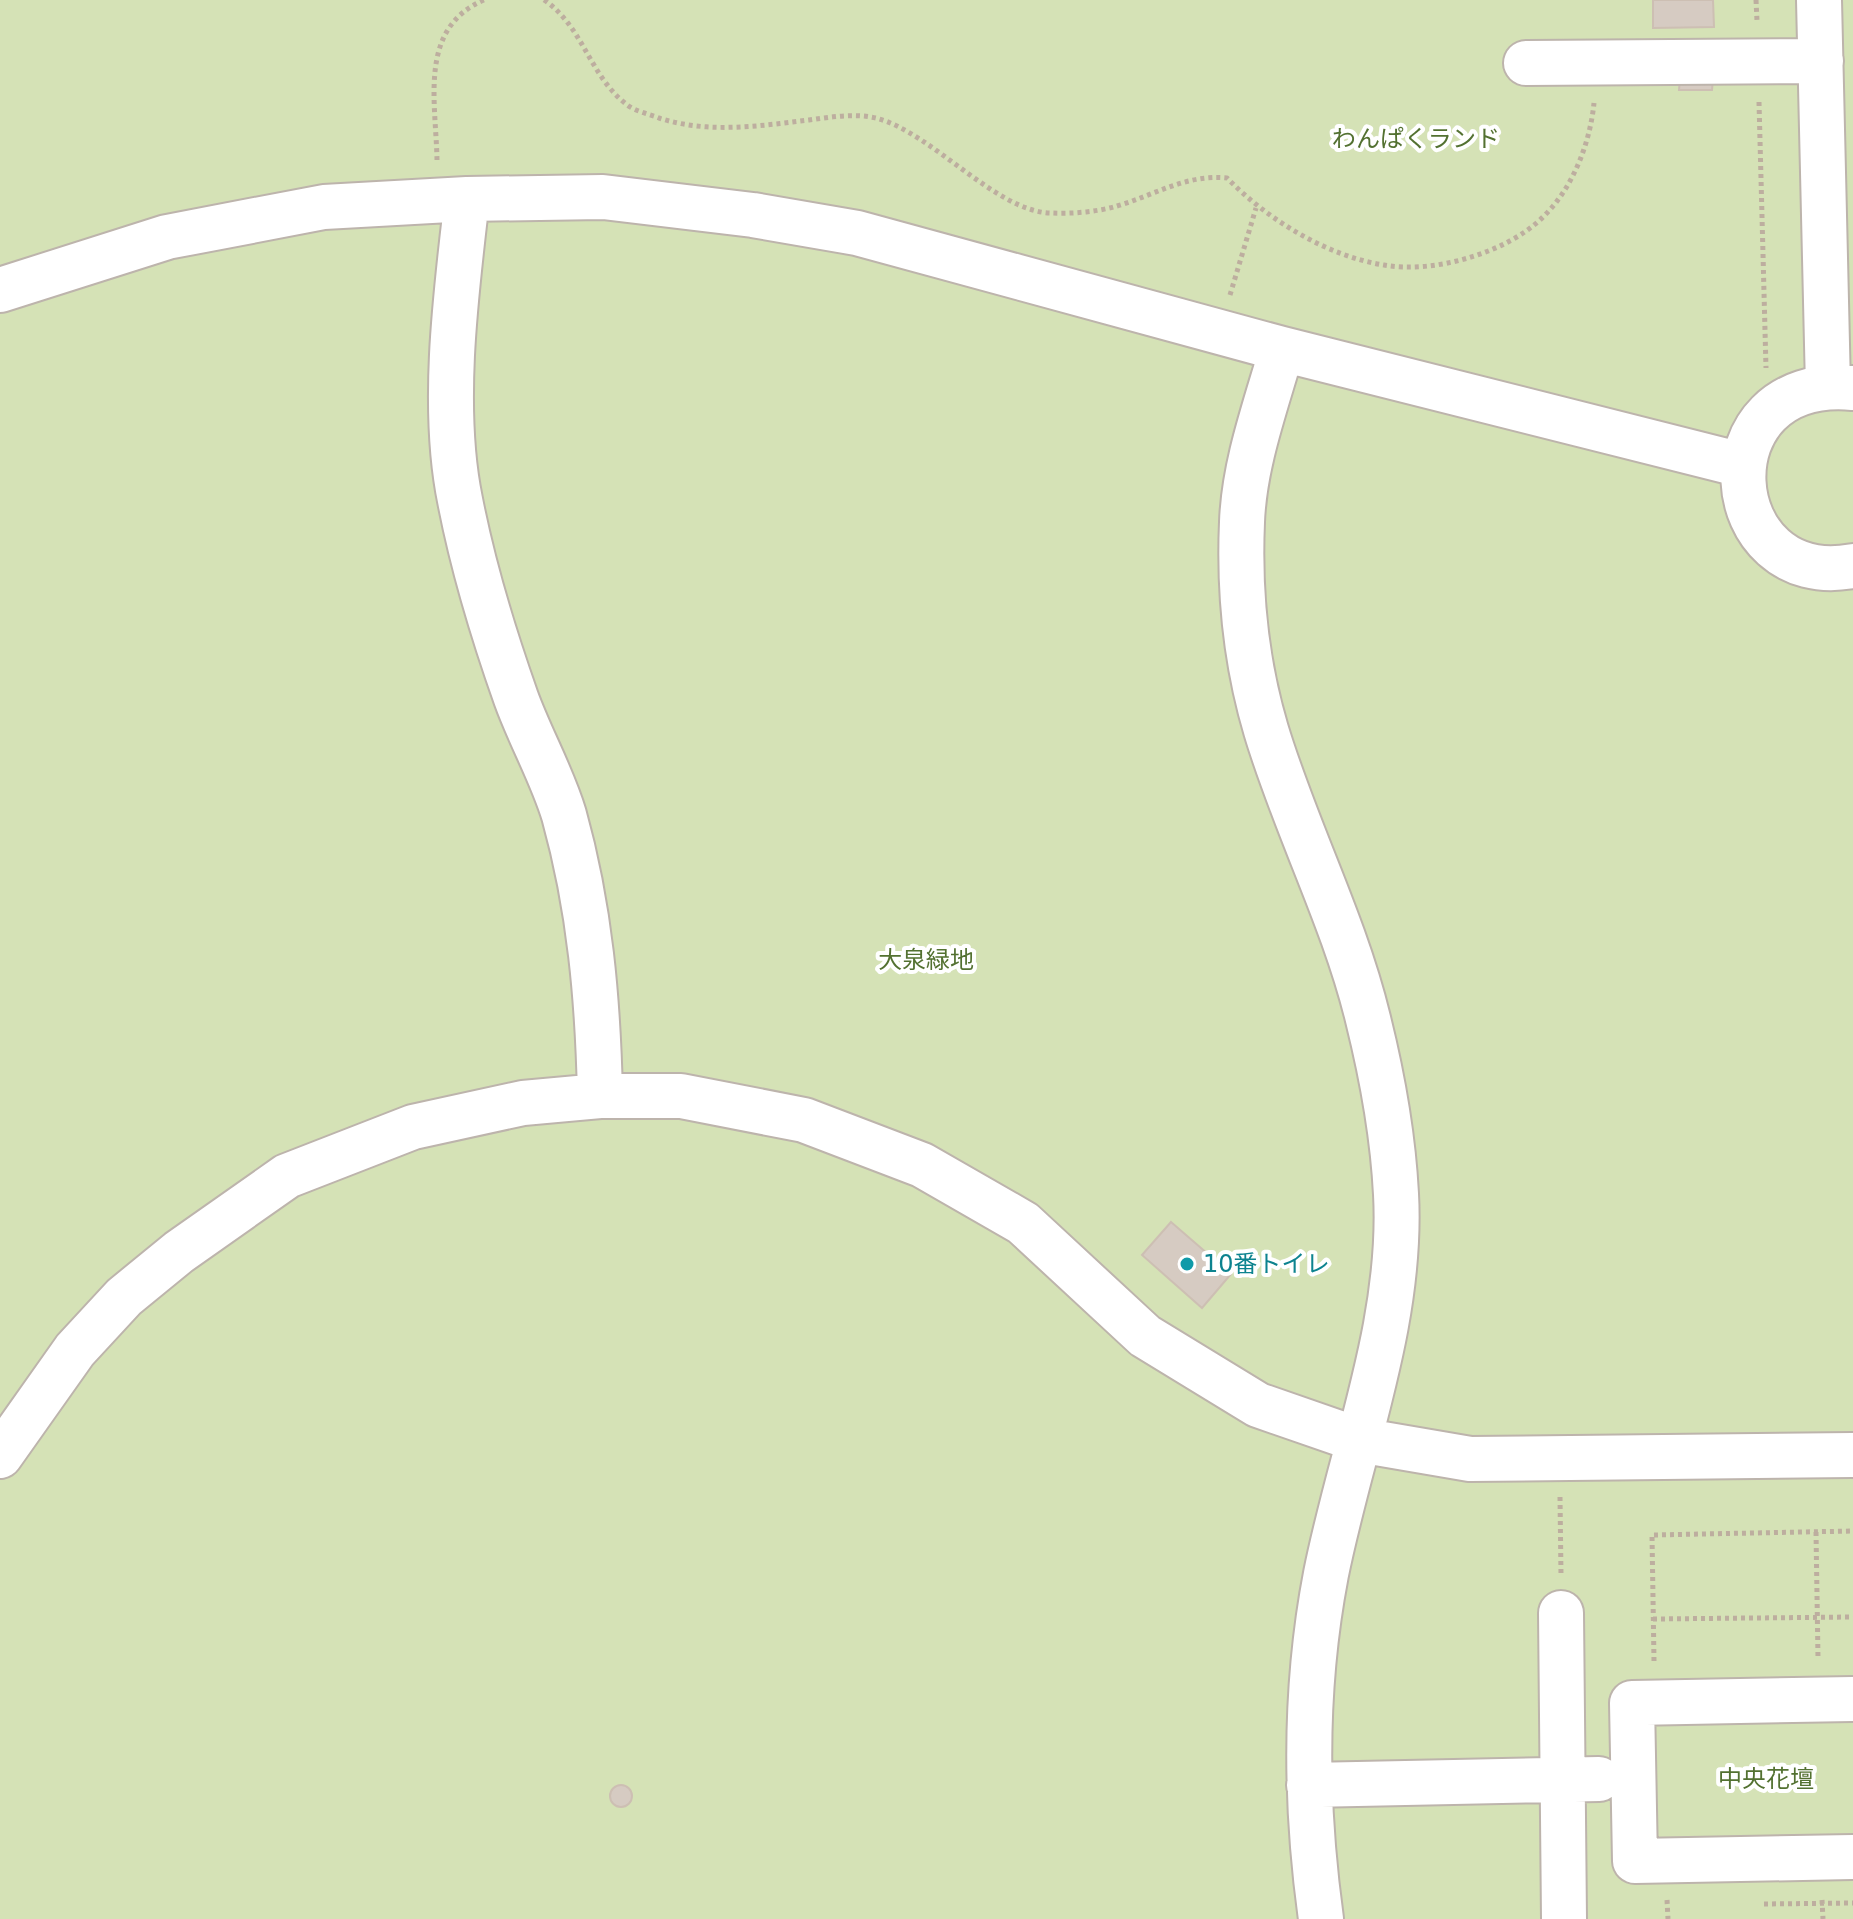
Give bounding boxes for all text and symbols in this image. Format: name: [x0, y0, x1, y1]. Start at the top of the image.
park label: わんぱくランド: [1332, 125, 1500, 153]
park label: 大泉緑地: [878, 946, 974, 974]
place label: 10番トイレ: [1203, 1250, 1330, 1278]
marker: 10番トイレ: [1178, 1255, 1196, 1273]
park label: 中央花壇: [1718, 1765, 1814, 1793]

